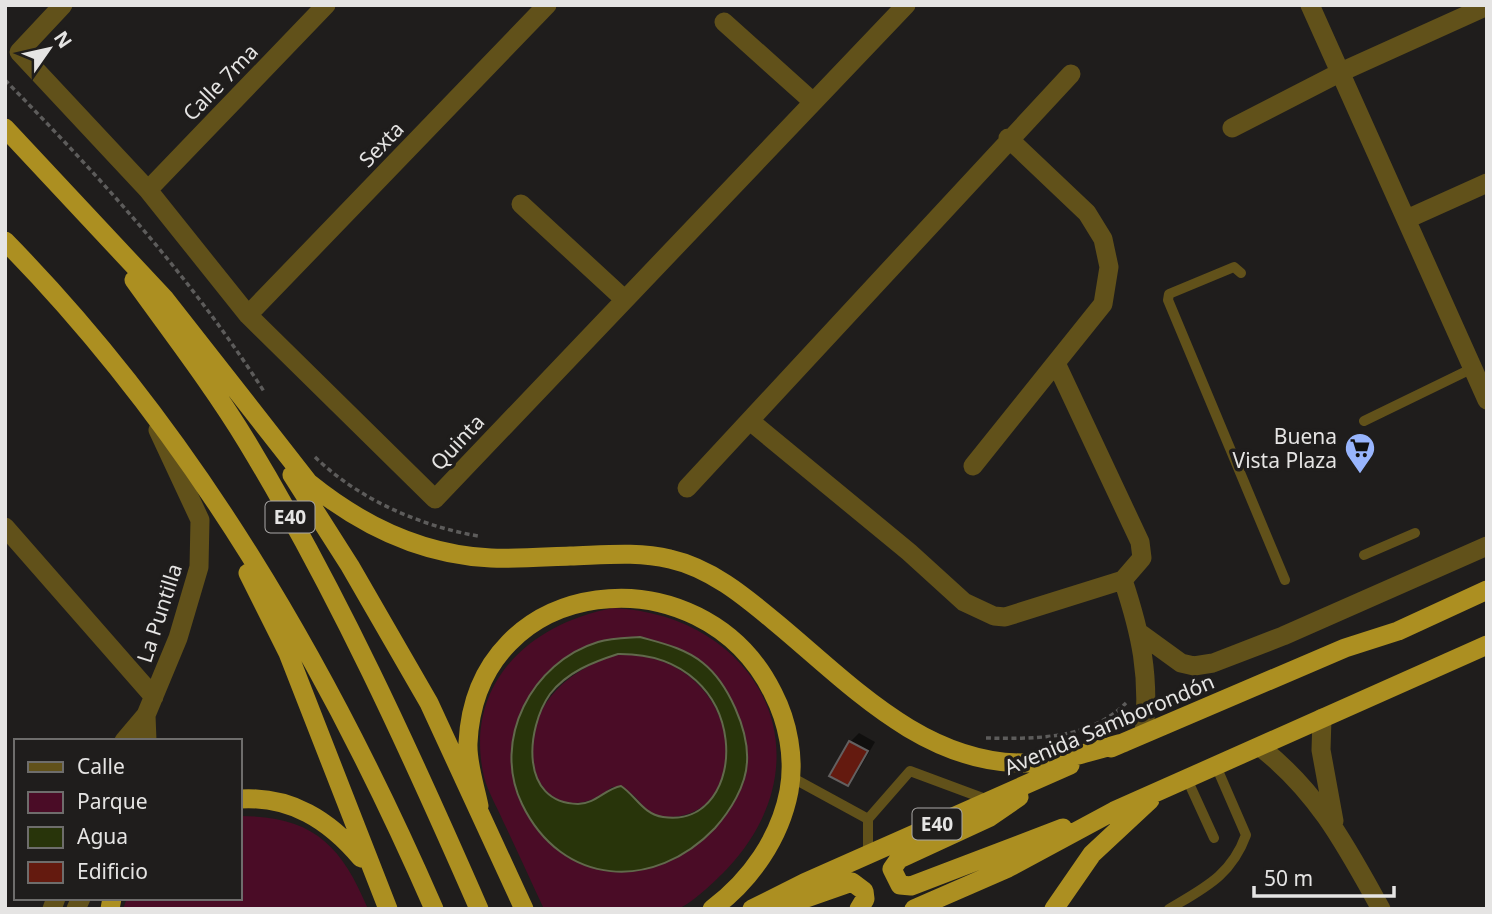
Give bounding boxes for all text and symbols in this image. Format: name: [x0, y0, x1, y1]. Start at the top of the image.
north arrow: [14, 14, 84, 84]
text: N: [48, 26, 78, 53]
street label: Calle 7ma: [176, 38, 264, 126]
street label: Sexta: [352, 115, 410, 173]
street label: Quinta: [424, 408, 490, 476]
place label: Buena Vista Plaza: [1233, 422, 1337, 474]
supermarket icon: Buena Vista Plaza: [1343, 431, 1377, 475]
road number: E40: [266, 502, 314, 532]
street label: La Puntilla: [130, 560, 188, 666]
street label: Avenida Samborondón: [1000, 667, 1218, 781]
legend: [14, 739, 242, 900]
text: Calle: [77, 752, 125, 780]
text: Parque: [77, 787, 147, 815]
road number: E40: [912, 808, 962, 839]
text: Agua: [77, 822, 128, 850]
scale bar: [1254, 855, 1394, 899]
text: Edificio: [77, 857, 148, 885]
text: 50 m: [1264, 864, 1313, 892]

